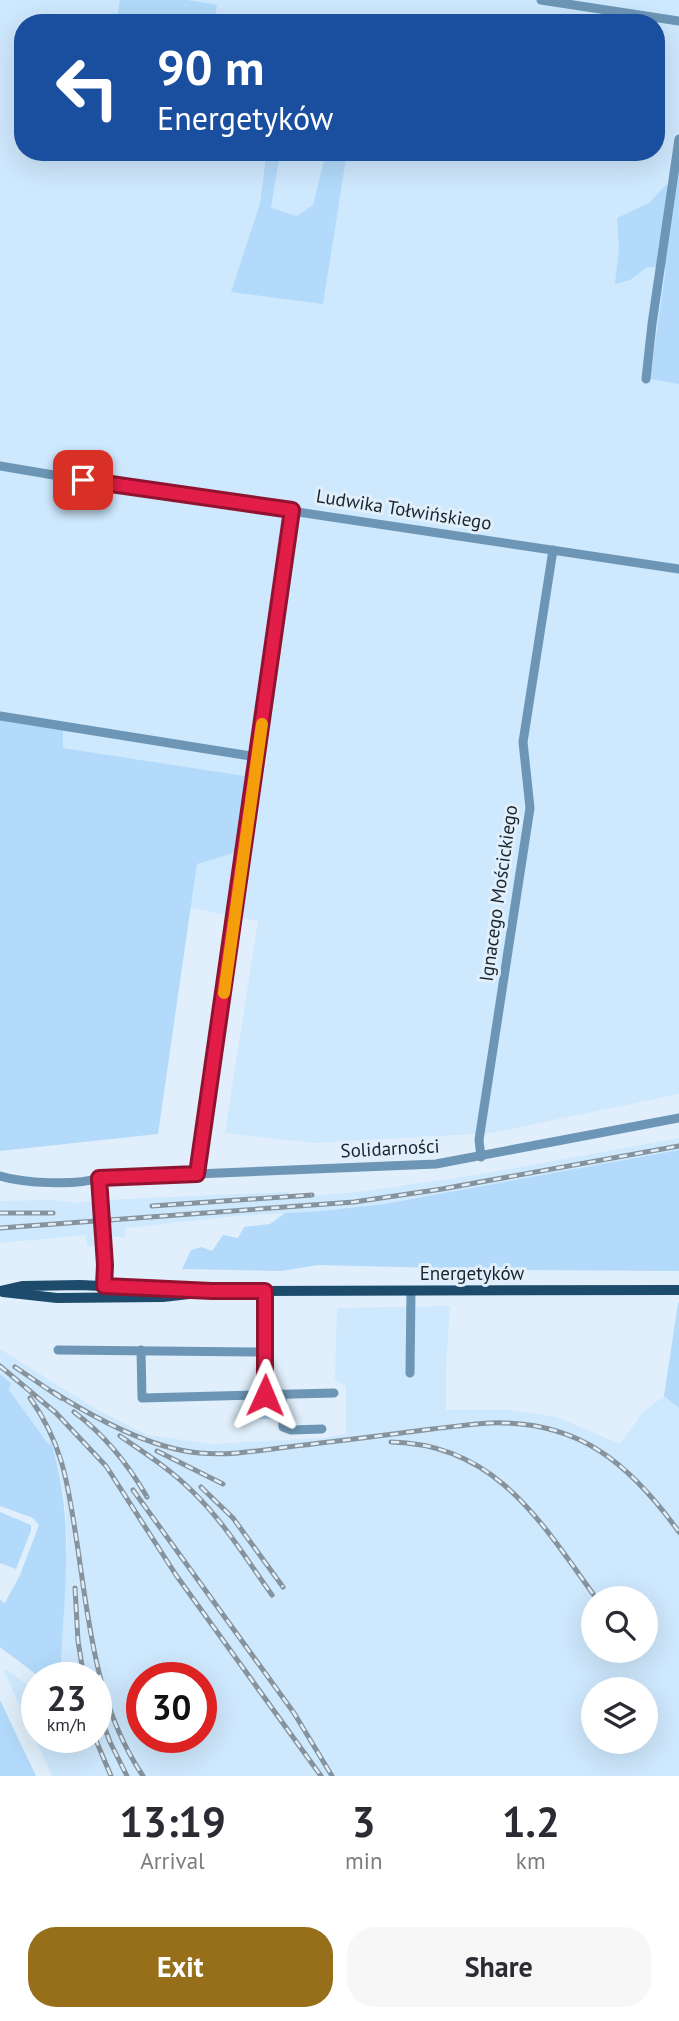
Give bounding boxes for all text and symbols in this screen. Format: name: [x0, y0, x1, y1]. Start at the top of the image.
text: 90 m: [157, 35, 264, 99]
icon: left: [42, 42, 133, 133]
text: Energetyków: [157, 97, 333, 139]
pin: [53, 450, 113, 510]
icon: arrive: [64, 461, 102, 499]
street label: Ludwika Tołwińskiego: [315, 483, 493, 535]
street label: Ignacego Mościckiego: [474, 803, 522, 983]
street label: Solidarności: [340, 1133, 440, 1163]
street label: Energetyków: [420, 1261, 524, 1285]
position arrow: [228, 1358, 302, 1432]
map controls: [581, 1586, 658, 1754]
button: search: [581, 1586, 658, 1663]
speed limit sign: 30: [126, 1662, 217, 1753]
text: 23: [47, 1675, 86, 1721]
button: layers: [581, 1677, 658, 1754]
text: km/h: [47, 1713, 86, 1736]
text: 13:19: [119, 1794, 226, 1849]
text: 3: [352, 1794, 376, 1849]
text: 1.2: [502, 1794, 560, 1849]
text: Arrival: [140, 1846, 205, 1875]
text: min: [345, 1846, 382, 1875]
text: km: [516, 1846, 546, 1875]
button: Exit: [28, 1927, 333, 2007]
button: Share: [347, 1927, 651, 2007]

